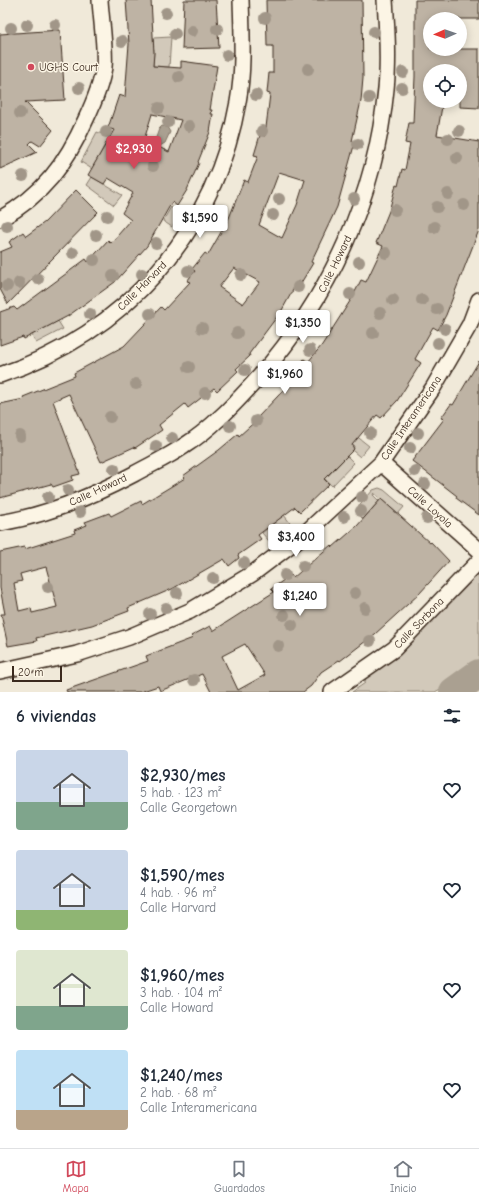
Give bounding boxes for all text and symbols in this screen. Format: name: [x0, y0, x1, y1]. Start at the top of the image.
north arrow: [423, 12, 467, 56]
map controls: [423, 12, 467, 108]
place label: UGHS Court: [39, 61, 99, 74]
marker: UGHS Court: [26, 62, 36, 72]
button: locate: [423, 64, 467, 108]
pin: $2,930: [101, 136, 167, 170]
text: $2,930: [115, 141, 153, 156]
pin: $1,590: [167, 205, 233, 239]
text: $1,590: [182, 210, 218, 225]
street label: Calle Howard: [316, 233, 355, 295]
street label: Calle Harvard: [115, 259, 169, 313]
pin: $1,350: [270, 310, 336, 344]
text: $1,350: [285, 315, 321, 330]
pin: $1,960: [252, 361, 318, 395]
text: $1,960: [267, 366, 303, 381]
street label: Calle Interamericana: [378, 373, 444, 463]
street label: Calle Howard: [67, 471, 129, 509]
street label: Calle Loyola: [405, 483, 455, 531]
pin: $3,400: [263, 524, 329, 558]
text: $3,400: [277, 529, 315, 544]
pin: $1,240: [267, 583, 333, 617]
text: $1,240: [282, 588, 318, 603]
street label: Calle Sorbona: [391, 595, 447, 651]
scale bar: [12, 664, 62, 683]
text: 20 m: [18, 666, 43, 679]
icon: filters: [441, 705, 463, 727]
text: 6 viviendas: [16, 707, 96, 726]
icon: home: [48, 766, 96, 814]
text: $2,930/mes: [140, 766, 226, 785]
icon: heart: [441, 779, 463, 801]
text: 5 hab. · 123 m²: [140, 785, 222, 800]
text: Calle Georgetown: [140, 800, 237, 815]
icon: home: [48, 866, 96, 914]
text: $1,590/mes: [140, 866, 224, 885]
icon: heart: [441, 879, 463, 901]
text: 4 hab. · 96 m²: [140, 885, 216, 900]
text: Calle Harvard: [140, 900, 216, 915]
icon: home: [48, 966, 96, 1014]
text: $1,960/mes: [140, 966, 224, 985]
icon: heart: [441, 979, 463, 1001]
text: 3 hab. · 104 m²: [140, 985, 222, 1000]
text: Calle Howard: [140, 1000, 213, 1015]
icon: home: [48, 1066, 96, 1114]
text: $1,240/mes: [140, 1066, 222, 1085]
icon: heart: [441, 1079, 463, 1101]
text: 2 hab. · 68 m²: [140, 1085, 216, 1100]
text: Calle Interamericana: [140, 1100, 257, 1115]
tab: Mapa: [63, 1158, 89, 1195]
tab: Guardados: [214, 1158, 265, 1195]
tab: Inicio: [390, 1158, 416, 1195]

